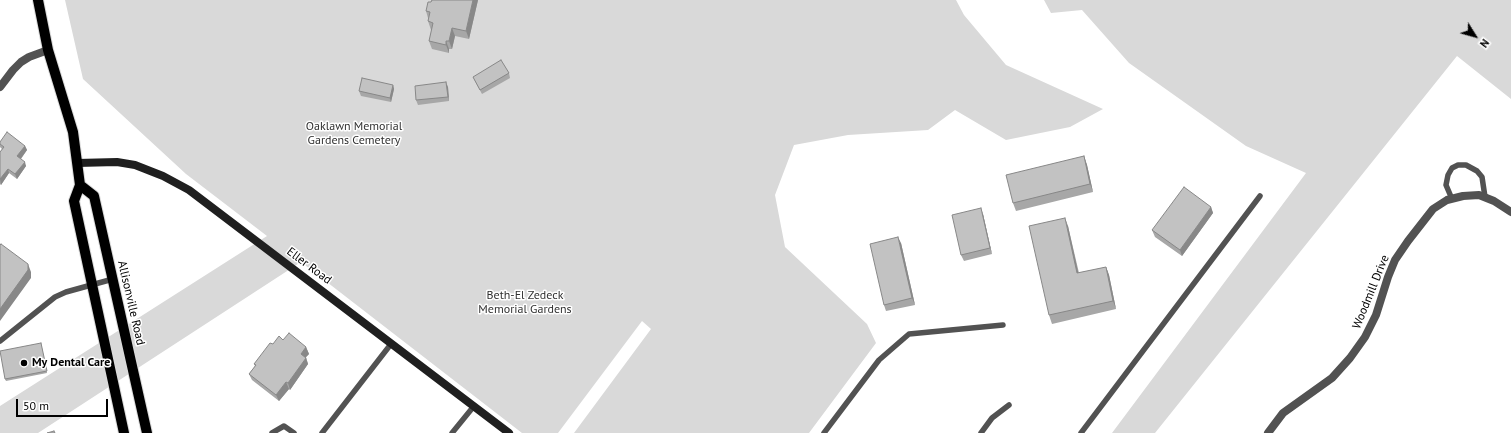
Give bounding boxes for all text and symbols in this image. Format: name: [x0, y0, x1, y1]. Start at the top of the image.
north arrow: [1455, 16, 1495, 56]
text: N: [1477, 36, 1492, 50]
park label: Oaklawn Memorial Gardens Cemetery: [306, 120, 402, 148]
street label: Eller Road: [284, 245, 334, 287]
street label: Woodmill Drive: [1350, 253, 1392, 331]
street label: Allisonville Road: [114, 259, 148, 347]
park label: Beth-El Zedeck Memorial Gardens: [478, 289, 572, 317]
place label: My Dental Care: [32, 356, 110, 370]
marker: My Dental Care: [19, 358, 29, 368]
scale bar: [18, 391, 110, 417]
text: 50 m: [23, 398, 49, 413]

